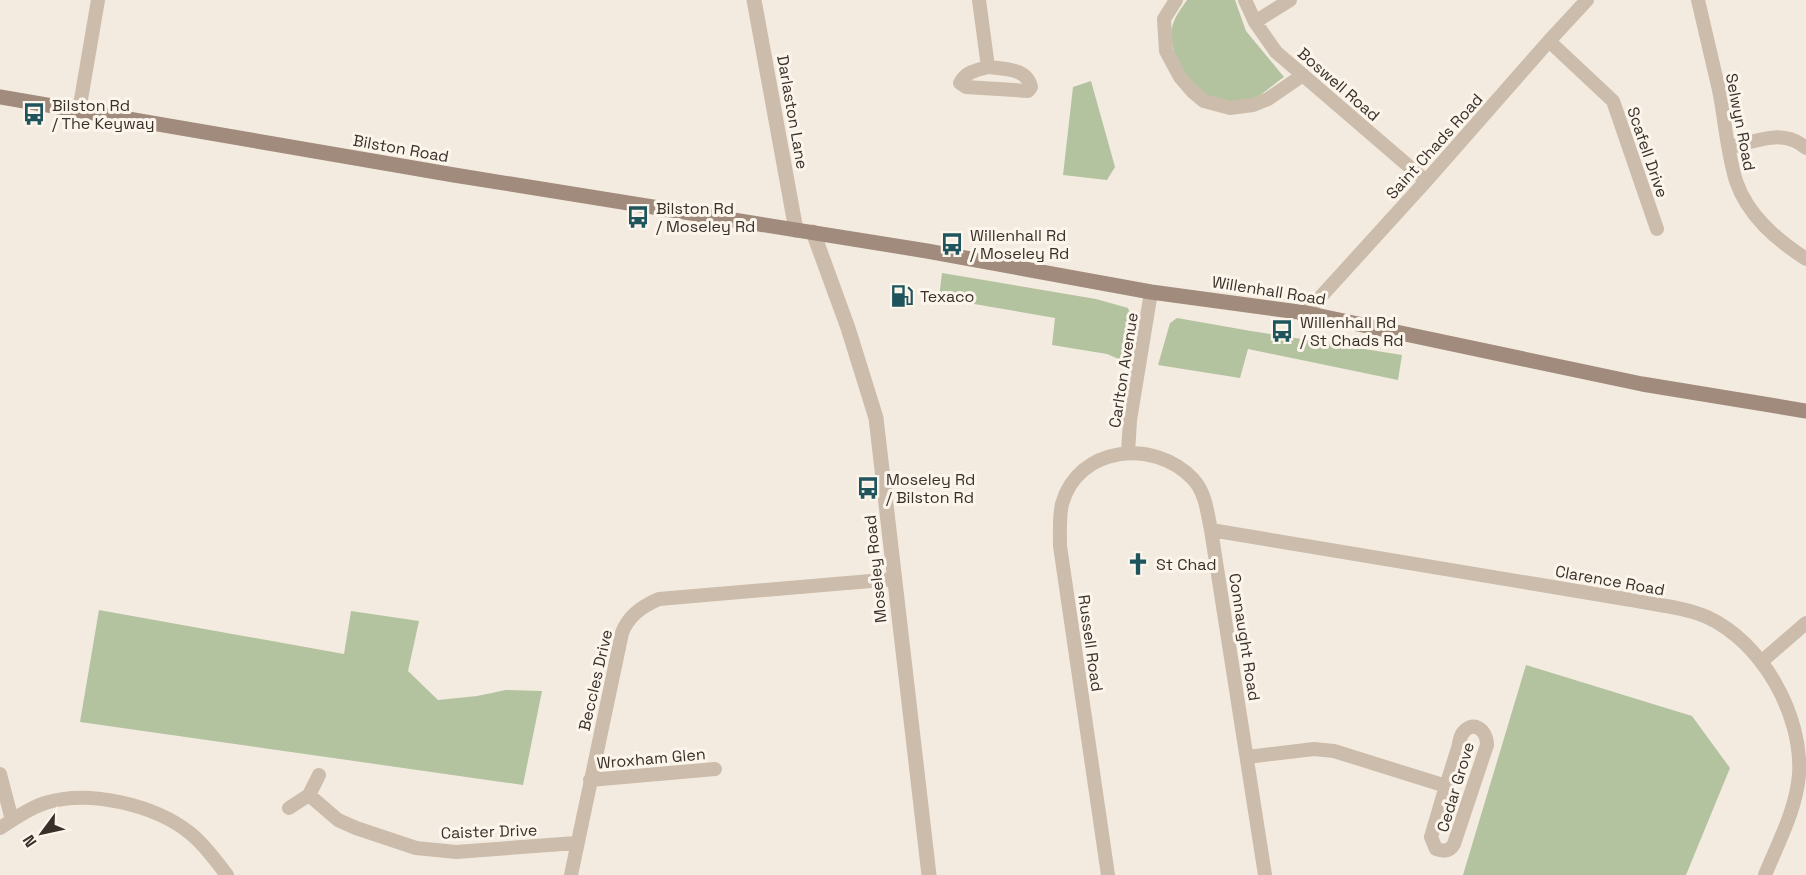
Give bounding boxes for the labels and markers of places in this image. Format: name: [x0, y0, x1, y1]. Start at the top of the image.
place label: Bilston Rd / The Keyway: [52, 95, 155, 134]
bus stop icon: Bilston Rd / The Keyway: [21, 101, 47, 127]
place label: Bilston Rd / Moseley Rd: [656, 198, 755, 237]
bus stop icon: Bilston Rd / Moseley Rd: [625, 204, 651, 230]
place label: Willenhall Rd / Moseley Rd: [970, 225, 1069, 264]
bus stop icon: Willenhall Rd / Moseley Rd: [939, 231, 965, 257]
fuel station icon: Texaco: [889, 283, 915, 309]
place label: Texaco: [920, 286, 974, 307]
place label: Willenhall Rd / St Chads Rd: [1300, 312, 1404, 351]
bus stop icon: Willenhall Rd / St Chads Rd: [1269, 318, 1295, 344]
place label: Moseley Rd / Bilston Rd: [886, 469, 975, 508]
bus stop icon: Moseley Rd / Bilston Rd: [855, 475, 881, 501]
church icon: St Chad: [1125, 551, 1151, 577]
place label: St Chad: [1156, 554, 1217, 575]

